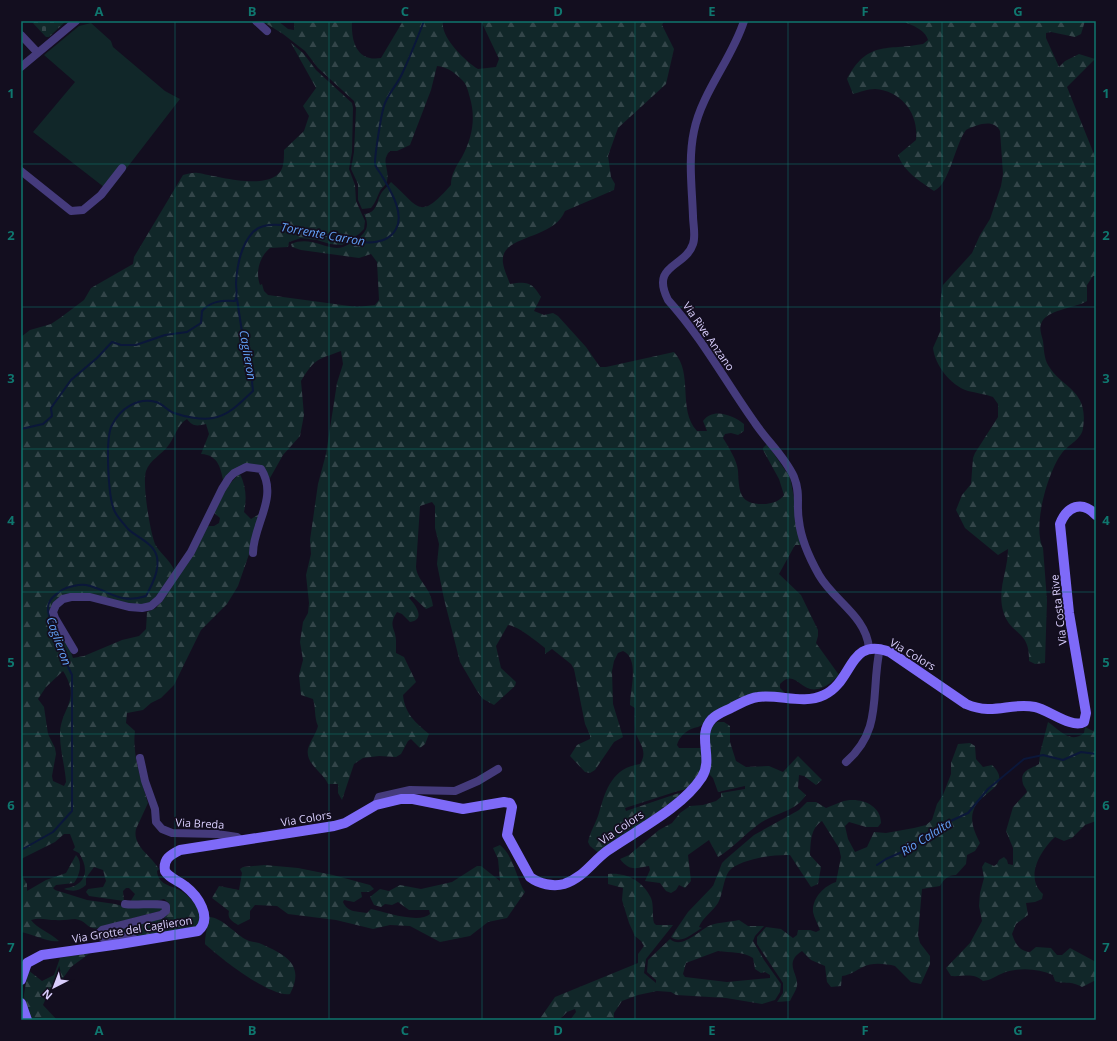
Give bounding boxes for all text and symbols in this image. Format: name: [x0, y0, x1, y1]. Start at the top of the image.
text: A: [95, 2, 104, 20]
text: B: [248, 2, 257, 20]
text: C: [401, 2, 409, 20]
text: D: [553, 2, 563, 20]
text: E: [708, 2, 716, 20]
text: F: [861, 2, 869, 20]
text: G: [1013, 2, 1023, 20]
text: 1: [7, 84, 15, 102]
text: 1: [1102, 84, 1110, 102]
water label: Torrente Carron: [280, 218, 366, 250]
text: 2: [7, 226, 15, 244]
text: 2: [1102, 226, 1110, 244]
street label: Via Rive Anzano: [680, 299, 739, 374]
water label: Caglieron: [235, 329, 261, 381]
text: 3: [7, 369, 15, 387]
text: 3: [1102, 369, 1110, 387]
text: 4: [7, 511, 15, 529]
text: 4: [1102, 511, 1110, 529]
street label: Via Costa Rive: [1046, 574, 1070, 646]
water label: Caglieron: [42, 614, 76, 668]
street label: Via Colors: [887, 634, 939, 674]
text: 5: [7, 653, 15, 671]
text: 5: [1102, 653, 1110, 671]
text: 6: [7, 796, 15, 814]
text: 6: [1102, 796, 1110, 814]
street label: Via Colors: [280, 807, 332, 829]
street label: Via Colors: [596, 807, 646, 847]
street label: Via Breda: [175, 814, 225, 832]
water label: Rio Calalta: [897, 815, 955, 859]
street label: Via Grotte del Caglieron: [71, 912, 193, 946]
text: 7: [7, 938, 15, 956]
text: 7: [1102, 938, 1110, 956]
north arrow: [34, 967, 74, 1007]
text: N: [39, 986, 55, 1003]
text: A: [95, 1021, 104, 1039]
text: B: [248, 1021, 257, 1039]
text: C: [401, 1021, 409, 1039]
text: D: [553, 1021, 563, 1039]
text: E: [708, 1021, 716, 1039]
text: F: [861, 1021, 869, 1039]
text: G: [1013, 1021, 1023, 1039]

